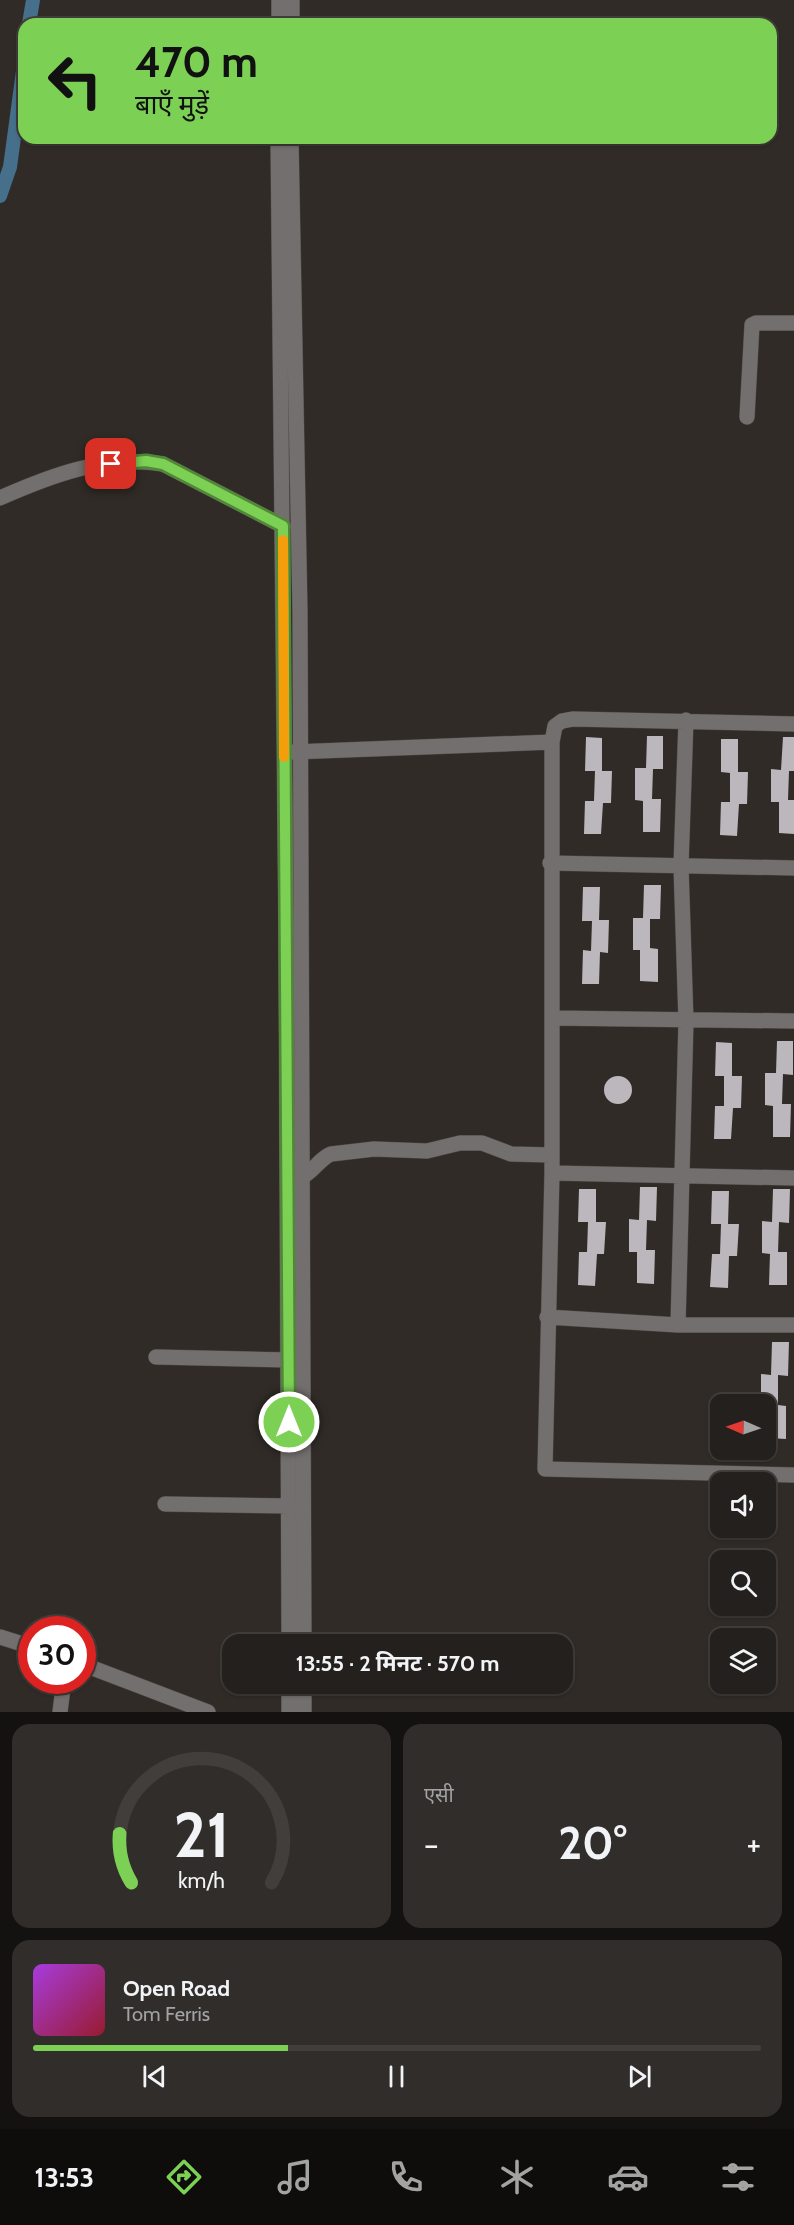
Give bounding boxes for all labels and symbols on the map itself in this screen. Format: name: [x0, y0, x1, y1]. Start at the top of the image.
pin: [85, 438, 136, 489]
position arrow: [257, 1390, 321, 1454]
north arrow: [710, 1394, 776, 1460]
speed limit sign: 30: [18, 1616, 96, 1694]

